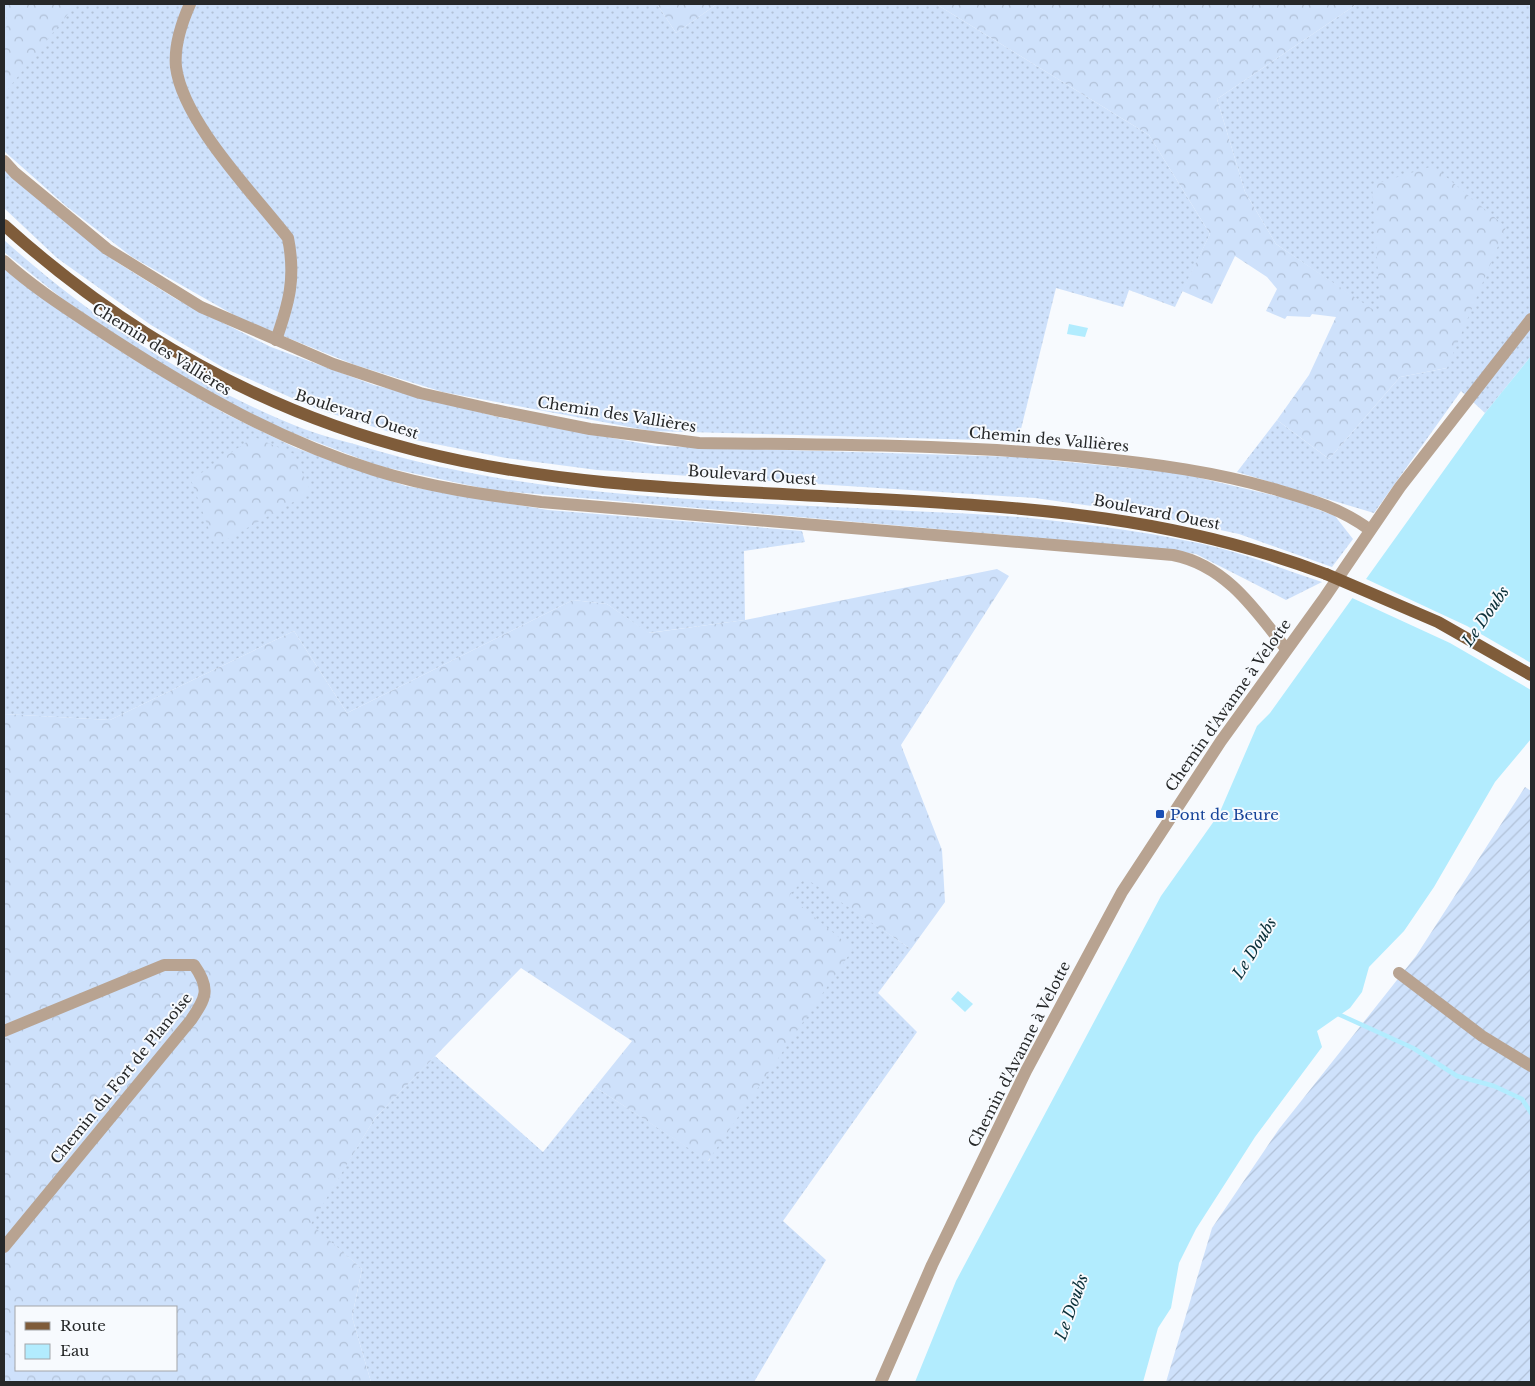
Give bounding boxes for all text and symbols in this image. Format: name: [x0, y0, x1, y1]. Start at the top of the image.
street label: Chemin des Vallières: [89, 298, 235, 400]
street label: Boulevard Ouest: [293, 385, 421, 443]
street label: Chemin des Vallières: [536, 392, 698, 436]
street label: Chemin des Vallières: [968, 423, 1130, 455]
street label: Boulevard Ouest: [687, 461, 817, 489]
street label: Boulevard Ouest: [1092, 490, 1222, 534]
water label: Le Doubs: [1457, 582, 1513, 651]
street label: Chemin d'Avanne à Velotte: [1161, 615, 1295, 795]
place label: Pont de Beure: [1170, 805, 1279, 824]
marker: Pont de Beure: [1154, 808, 1166, 820]
water label: Le Doubs: [1227, 914, 1281, 983]
street label: Chemin d'Avanne à Velotte: [964, 958, 1074, 1150]
street label: Chemin du Fort de Planoise: [46, 989, 196, 1167]
water label: Le Doubs: [1050, 1271, 1092, 1344]
legend: [15, 1306, 178, 1371]
text: Route: [60, 1316, 106, 1335]
text: Eau: [60, 1341, 89, 1360]

